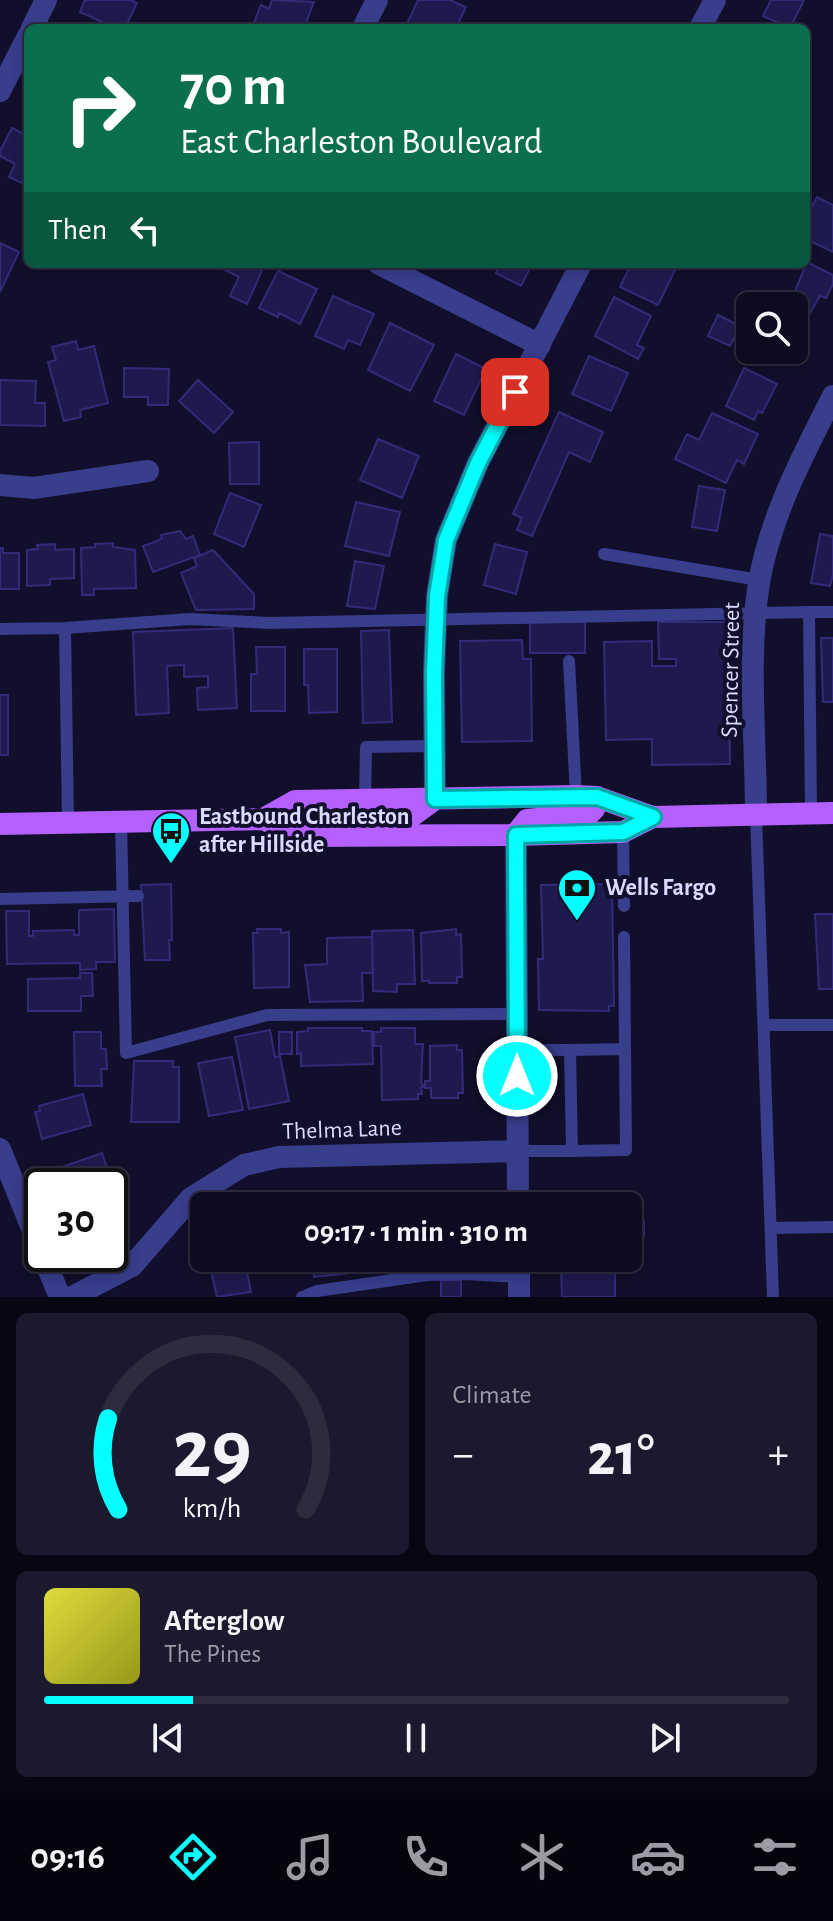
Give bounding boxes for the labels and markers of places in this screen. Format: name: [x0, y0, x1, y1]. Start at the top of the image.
pin: [481, 358, 549, 426]
place label: Eastbound Charleston after Hillside: [199, 805, 409, 857]
bus stop icon: Eastbound Charleston after Hillside: [150, 810, 192, 865]
bank icon: Wells Fargo: [556, 867, 598, 922]
place label: Wells Fargo: [605, 876, 716, 900]

